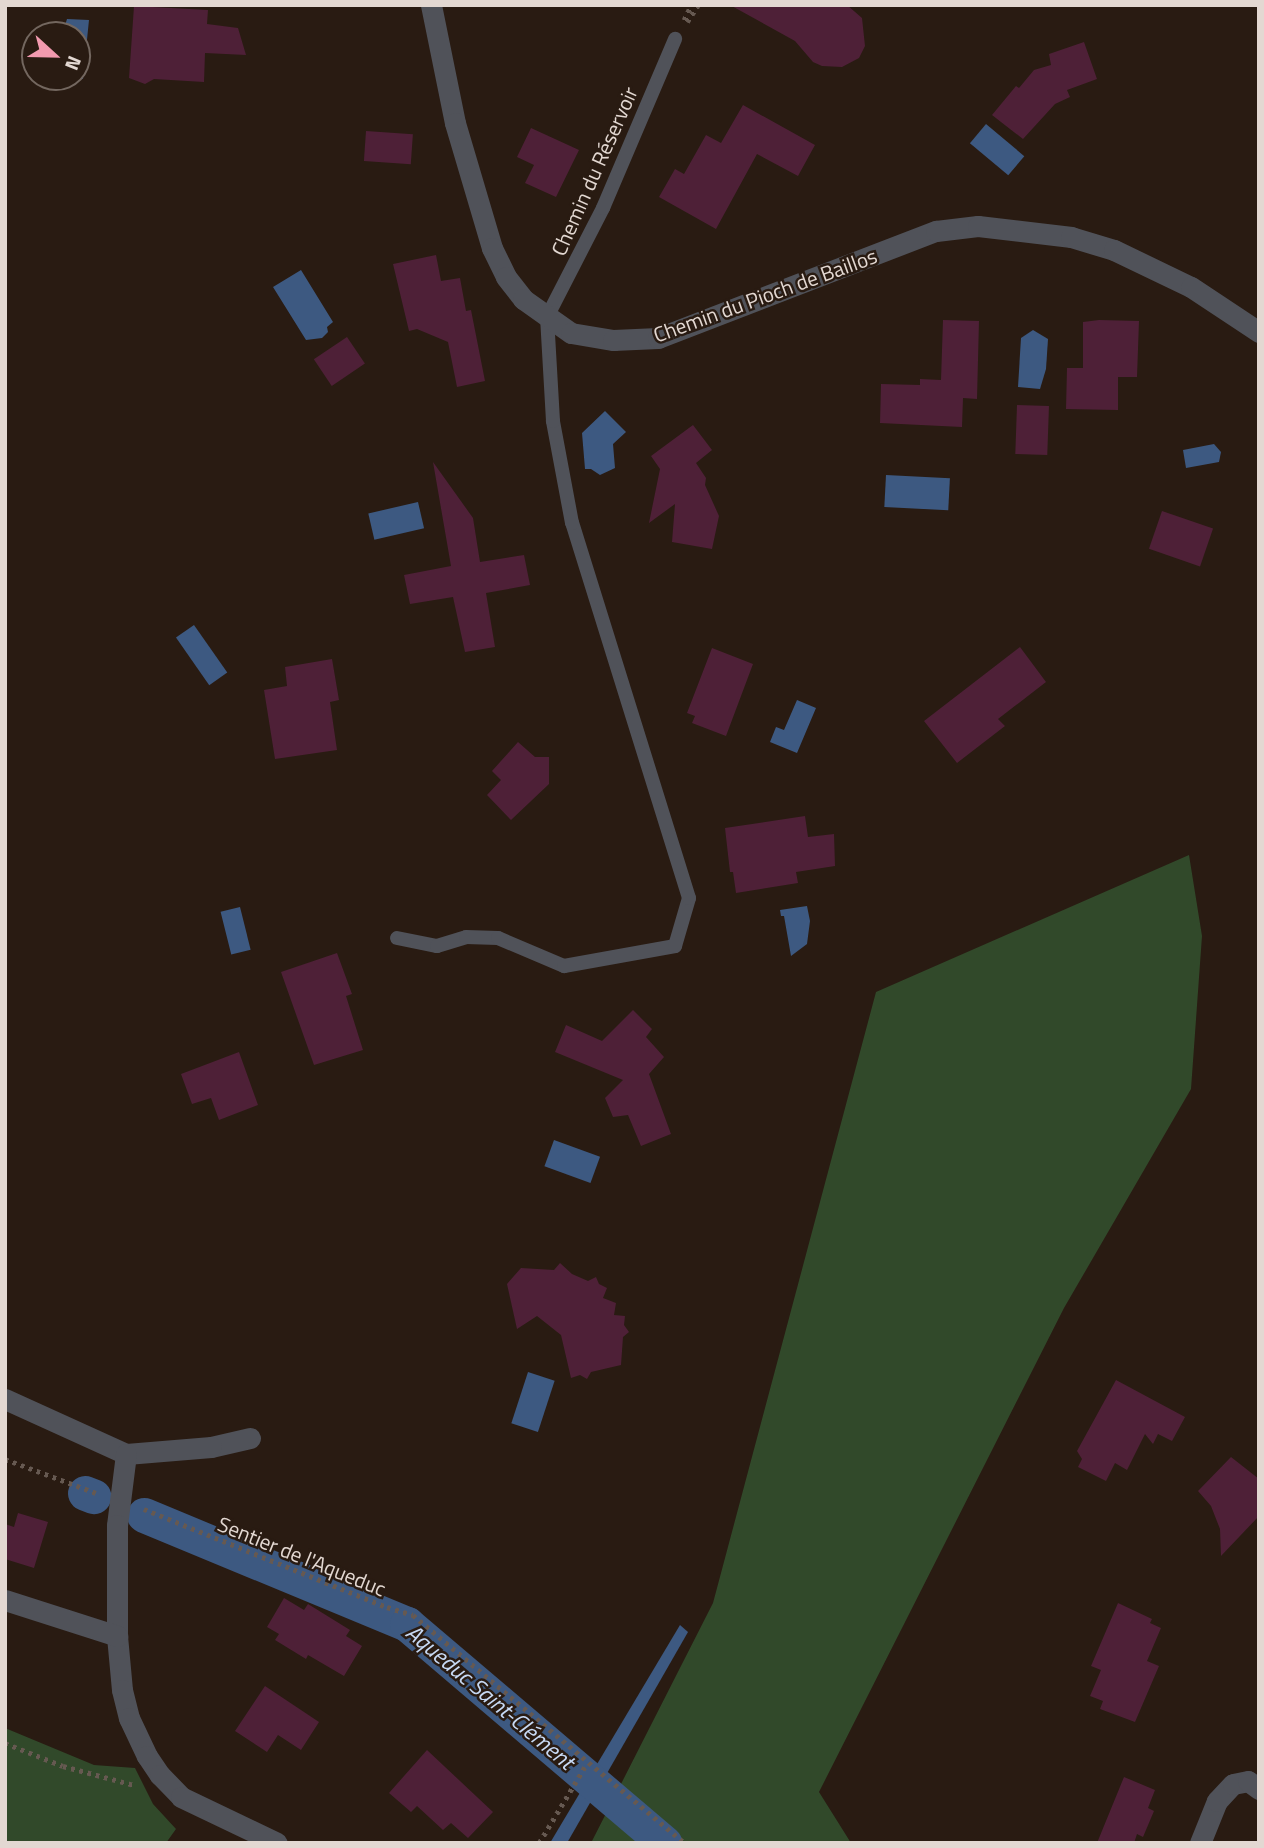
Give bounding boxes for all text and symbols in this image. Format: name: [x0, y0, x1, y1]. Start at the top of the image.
north arrow: [21, 21, 91, 91]
text: N: [58, 52, 90, 75]
street label: Chemin du Réservoir: [545, 83, 643, 259]
street label: Chemin du Pioch de Baillos: [650, 243, 880, 347]
street label: Sentier de l'Aqueduc: [214, 1511, 390, 1601]
water label: Aqueduc Saint-Clément: [400, 1619, 580, 1775]

